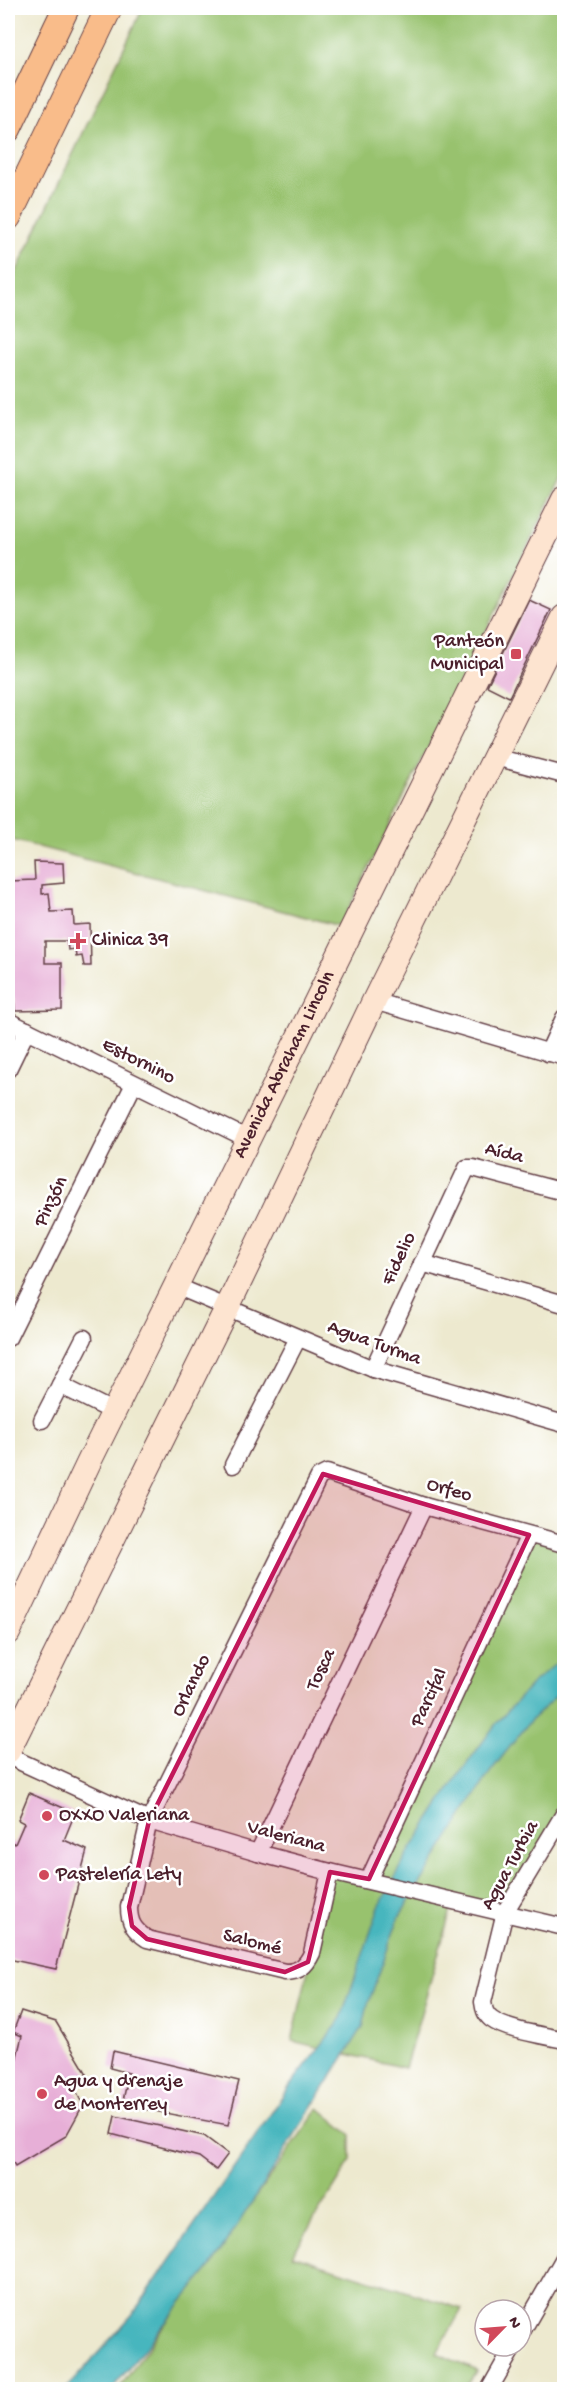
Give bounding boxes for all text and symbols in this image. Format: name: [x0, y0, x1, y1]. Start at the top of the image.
place label: Panteón Municipal: [430, 631, 504, 677]
marker: Panteón Municipal: [509, 647, 523, 661]
place label: Clinica 39: [92, 930, 168, 953]
marker: Clinica 39: [69, 932, 87, 950]
street label: Avenida Abraham Lincoln: [229, 967, 341, 1162]
street label: Estornino: [98, 1034, 178, 1090]
street label: Aída: [482, 1138, 527, 1170]
street label: Pinzón: [29, 1172, 74, 1232]
street label: Fidelio: [377, 1229, 422, 1290]
street label: Agua Turma: [324, 1316, 425, 1372]
street label: Orfeo: [424, 1474, 474, 1508]
street label: Tosca: [302, 1645, 342, 1695]
street label: Orlando: [167, 1651, 217, 1721]
street label: Parcifal: [406, 1665, 454, 1732]
place label: OXXO Valeriana: [59, 1805, 190, 1828]
marker: OXXO Valeriana: [40, 1809, 54, 1823]
street label: Valeriana: [243, 1816, 329, 1860]
street label: Agua Turbia: [477, 1817, 545, 1915]
place label: Pastelería Lety: [55, 1864, 182, 1887]
marker: Pastelería Lety: [37, 1868, 51, 1882]
street label: Salomé: [220, 1925, 284, 1962]
place label: Agua y drenaje de Monterrey: [54, 2071, 184, 2117]
marker: Agua y drenaje de Monterrey: [35, 2087, 49, 2101]
north arrow: [473, 2298, 533, 2358]
text: N: [503, 2314, 524, 2332]

